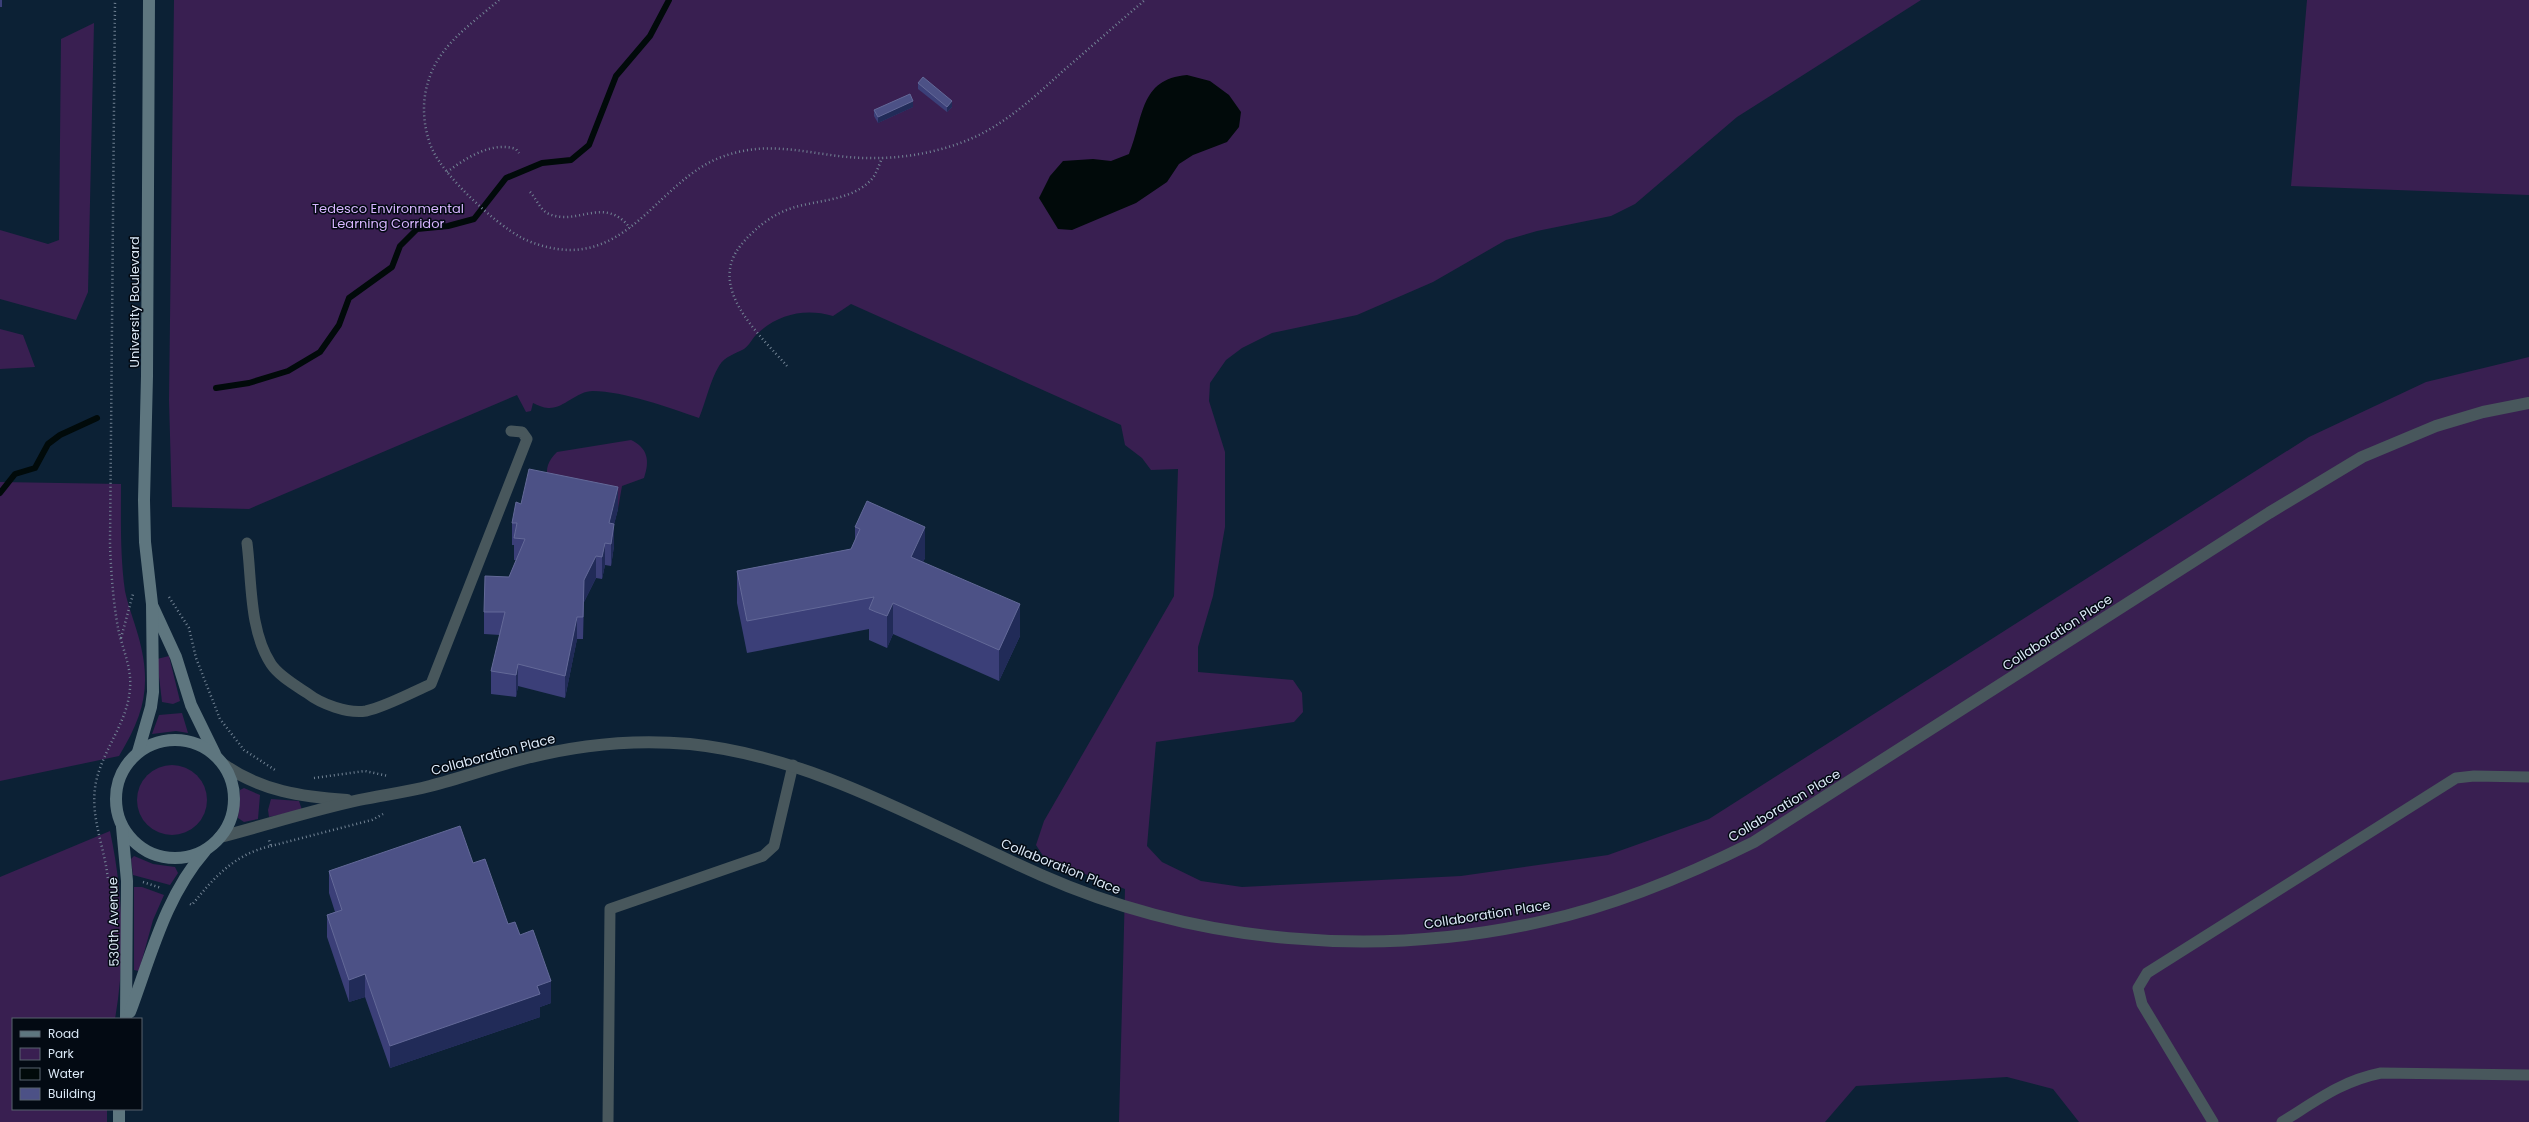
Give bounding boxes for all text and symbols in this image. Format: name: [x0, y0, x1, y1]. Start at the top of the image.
park label: Tedesco Environmental Learning Corridor: [312, 199, 464, 233]
street label: University Boulevard: [125, 236, 144, 368]
street label: Collaboration Place: [1999, 590, 2116, 675]
street label: Collaboration Place: [429, 729, 557, 780]
street label: Collaboration Place: [1725, 764, 1844, 846]
street label: Collaboration Place: [998, 834, 1124, 899]
street label: 530th Avenue: [103, 877, 124, 967]
street label: Collaboration Place: [1422, 895, 1552, 934]
legend: [12, 1018, 142, 1110]
text: Road: [48, 1025, 79, 1042]
text: Park: [48, 1045, 75, 1062]
text: Water: [48, 1065, 85, 1082]
text: Building: [48, 1085, 96, 1102]

